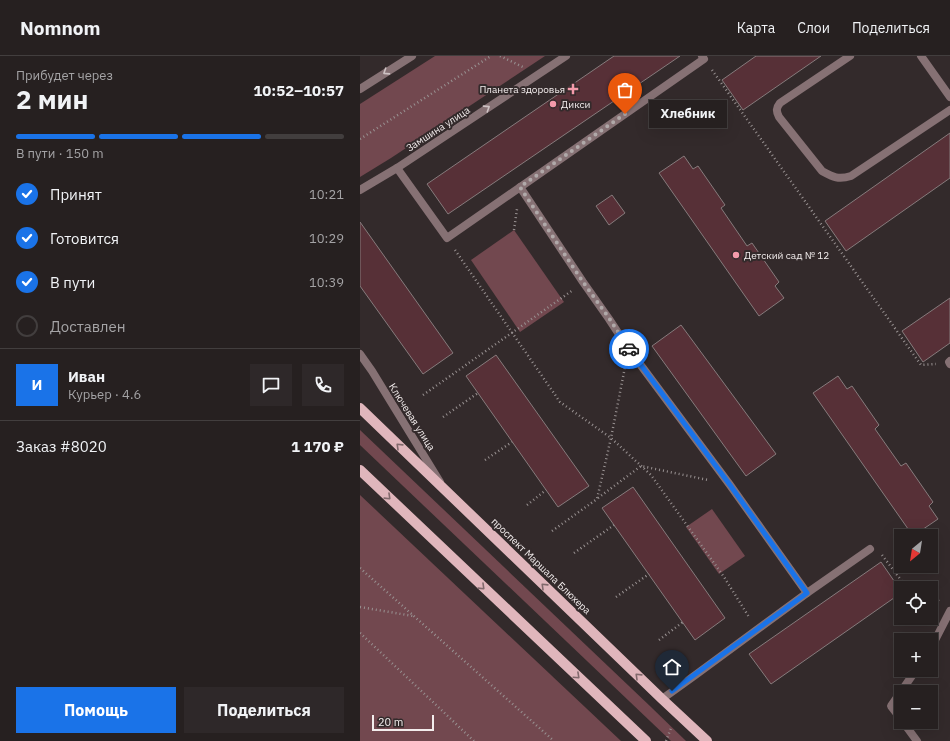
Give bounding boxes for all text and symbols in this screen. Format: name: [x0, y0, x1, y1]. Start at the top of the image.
text: Nomnom: [20, 16, 100, 40]
text: Карта: [737, 19, 775, 37]
text: Слои: [797, 19, 830, 37]
text: Поделиться: [852, 19, 930, 37]
text: Прибудет через: [16, 67, 113, 84]
one-way arrow: [383, 68, 390, 75]
pin: [608, 73, 642, 114]
icon: bag: [614, 79, 636, 101]
text: 10:52–10:57: [253, 81, 344, 100]
text: 2 мин: [16, 82, 88, 116]
place label: Планета здоровья: [479, 83, 565, 96]
marker: Планета здоровья: [568, 84, 578, 94]
place label: Дикси: [561, 98, 591, 111]
marker: Дикси: [548, 99, 558, 109]
callout: Хлебник: [649, 100, 727, 128]
street label: Замшина улица: [404, 103, 473, 154]
one-way arrow: [483, 105, 490, 113]
text: Хлебник: [661, 105, 715, 122]
text: В пути · 150 m: [16, 145, 104, 162]
icon: check: [16, 183, 38, 205]
text: Принят: [50, 185, 102, 204]
text: 10:21: [309, 186, 344, 203]
icon: check: [16, 227, 38, 249]
text: Готовится: [50, 229, 119, 248]
text: 10:29: [309, 230, 344, 247]
place label: Детский сад № 12: [744, 249, 829, 262]
marker: Детский сад № 12: [731, 250, 741, 260]
icon: check: [16, 271, 38, 293]
text: В пути: [50, 273, 95, 292]
text: 10:39: [309, 274, 344, 291]
text: Доставлен: [50, 317, 126, 336]
courier: [609, 329, 649, 369]
icon: car: [618, 338, 640, 360]
button: chat: [250, 364, 292, 406]
button: phone: [302, 364, 344, 406]
text: Иван: [68, 367, 105, 386]
text: И: [32, 375, 42, 394]
street label: Ключевая улица: [386, 381, 438, 454]
text: Курьер · 4.6: [68, 386, 141, 403]
text: Заказ #8020: [16, 437, 107, 456]
text: 1 170 ₽: [291, 437, 344, 456]
one-way arrow: [396, 443, 404, 451]
one-way arrow: [383, 492, 391, 500]
street label: проспект Маршала Блюхера: [489, 515, 594, 617]
north arrow: [894, 529, 938, 573]
map controls: [894, 529, 938, 729]
button: locate: [894, 581, 938, 625]
one-way arrow: [478, 582, 485, 589]
one-way arrow: [541, 583, 549, 590]
button: +: [894, 633, 938, 677]
pin: [655, 650, 689, 691]
icon: home: [661, 656, 683, 678]
one-way arrow: [572, 671, 580, 679]
one-way arrow: [635, 673, 643, 681]
button: −: [894, 685, 938, 729]
button: Помощь: [16, 687, 176, 733]
button: Поделиться: [184, 687, 344, 733]
scale bar: [372, 713, 434, 732]
text: 20 m: [378, 715, 403, 729]

